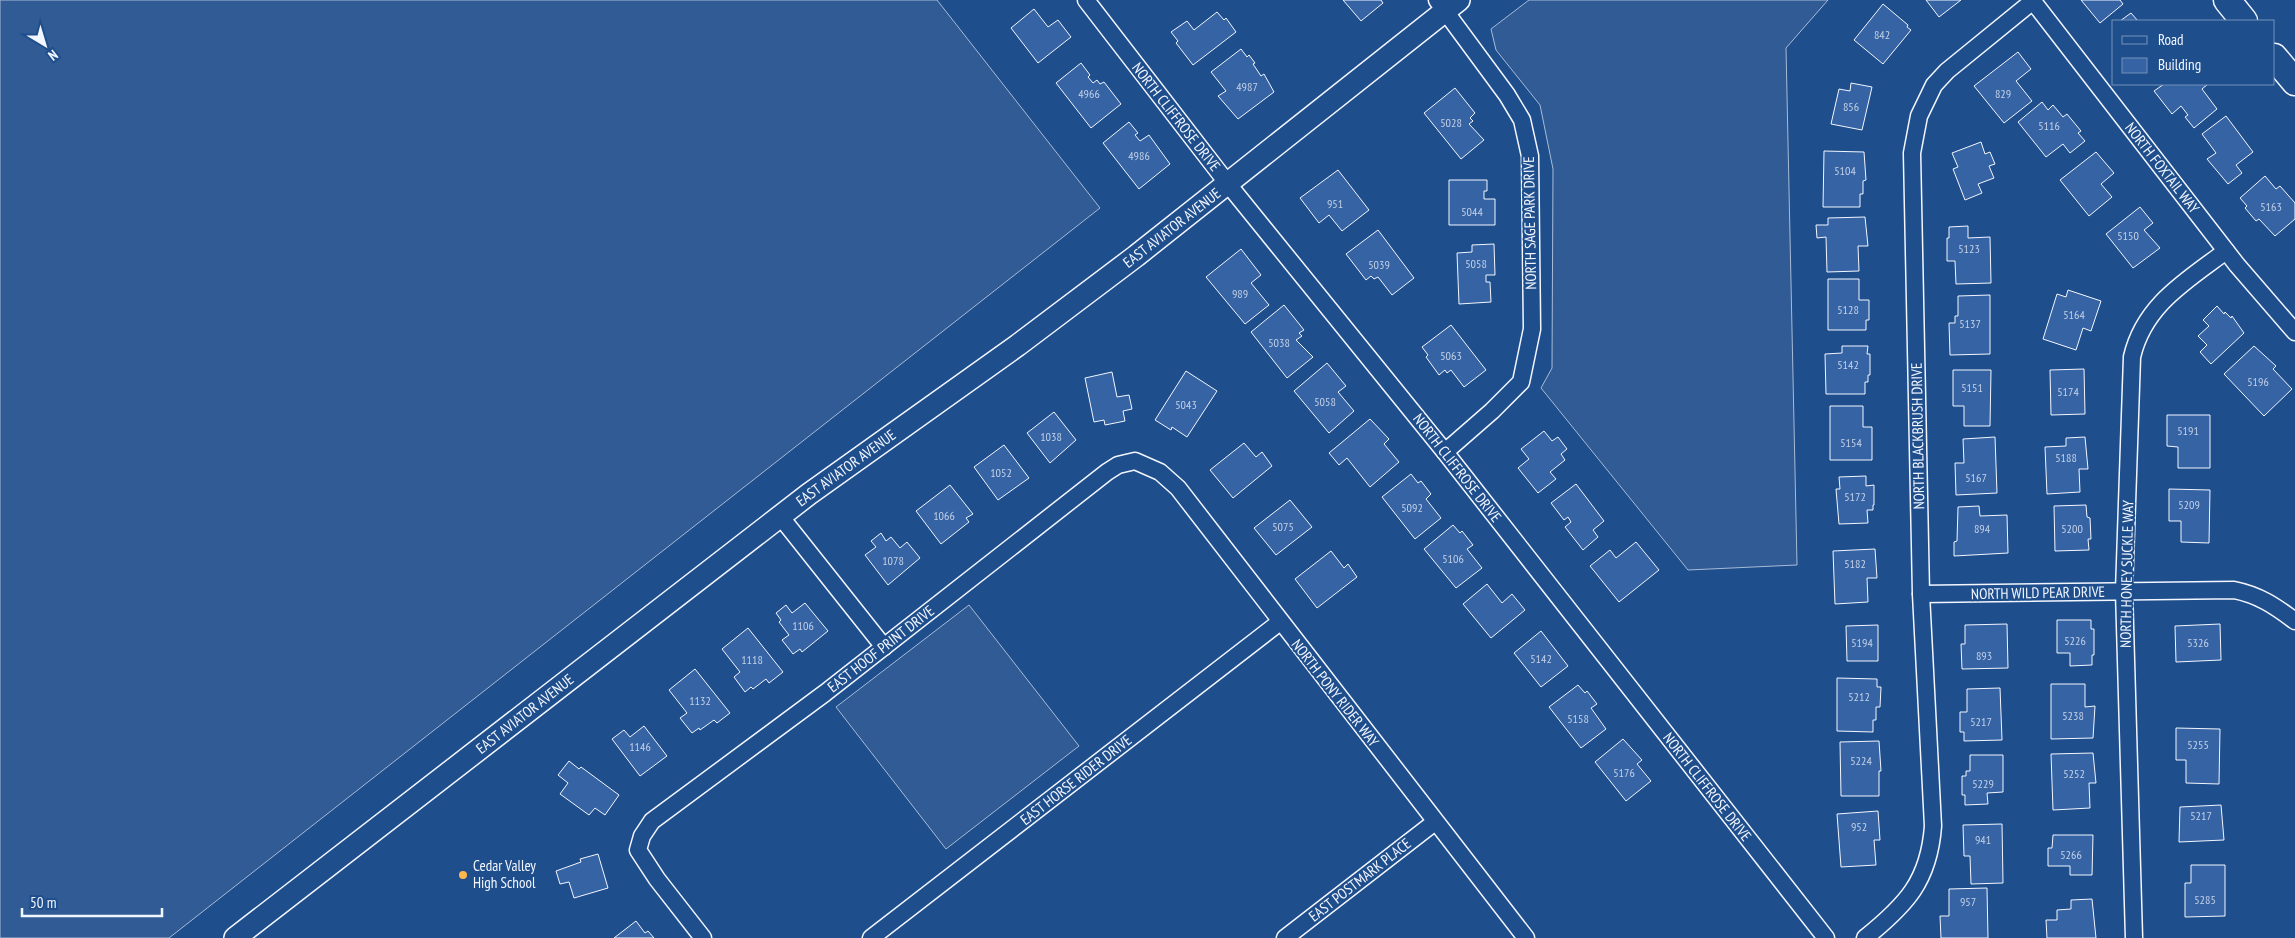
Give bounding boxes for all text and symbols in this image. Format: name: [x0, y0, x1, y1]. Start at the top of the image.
north arrow: [20, 20, 70, 70]
legend: [2112, 20, 2275, 85]
house number: 842: [1874, 27, 1890, 42]
text: Road: [2158, 30, 2184, 49]
text: N: [44, 46, 62, 65]
text: Building: [2158, 55, 2201, 74]
street label: NORTH CLIFFROSE DRIVE: [1128, 59, 1225, 175]
house number: 4987: [1236, 79, 1258, 94]
house number: 4966: [1078, 86, 1100, 101]
house number: 829: [1995, 86, 2011, 101]
house number: 856: [1843, 99, 1859, 114]
house number: 5028: [1440, 115, 1462, 130]
house number: 5116: [2038, 118, 2060, 133]
street label: NORTH FOXTAIL WAY: [2121, 119, 2204, 217]
house number: 4986: [1128, 148, 1150, 163]
street label: NORTH SAGE PARK DRIVE: [1519, 156, 1540, 290]
house number: 5104: [1834, 163, 1856, 178]
street label: EAST AVIATOR AVENUE: [1119, 184, 1224, 272]
house number: 951: [1327, 196, 1343, 211]
house number: 5163: [2260, 199, 2282, 214]
house number: 5044: [1461, 204, 1483, 219]
house number: 5150: [2117, 228, 2139, 243]
house number: 5123: [1958, 241, 1980, 256]
house number: 5058: [1465, 256, 1487, 271]
house number: 5039: [1368, 257, 1390, 272]
house number: 989: [1232, 286, 1248, 301]
house number: 5128: [1837, 302, 1859, 317]
house number: 5164: [2063, 307, 2085, 322]
house number: 5137: [1959, 316, 1981, 331]
house number: 5038: [1268, 335, 1290, 350]
house number: 5063: [1440, 348, 1462, 363]
house number: 5142: [1837, 357, 1859, 372]
street label: NORTH BLACKBRUSH DRIVE: [1907, 362, 1928, 510]
house number: 5196: [2247, 374, 2269, 389]
house number: 5151: [1961, 380, 1983, 395]
house number: 5174: [2057, 384, 2079, 399]
house number: 5058: [1314, 394, 1336, 409]
house number: 5043: [1175, 397, 1197, 412]
street label: NORTH CLIFFROSE DRIVE: [1409, 410, 1506, 526]
house number: 5191: [2177, 423, 2199, 438]
street label: EAST AVIATOR AVENUE: [792, 425, 899, 510]
house number: 1038: [1040, 429, 1062, 444]
house number: 5154: [1840, 435, 1862, 450]
house number: 5188: [2055, 450, 2077, 465]
house number: 1052: [990, 465, 1012, 480]
house number: 5167: [1965, 470, 1987, 485]
house number: 5172: [1844, 489, 1866, 504]
house number: 5209: [2178, 497, 2200, 512]
house number: 5092: [1401, 500, 1423, 515]
street label: NORTH HONEY SUCKLE WAY: [2116, 500, 2137, 648]
house number: 1066: [933, 508, 955, 523]
house number: 5075: [1272, 519, 1294, 534]
house number: 894: [1974, 521, 1991, 536]
house number: 5200: [2061, 521, 2083, 536]
house number: 5106: [1442, 551, 1464, 566]
house number: 1078: [882, 553, 904, 568]
house number: 5182: [1844, 556, 1866, 571]
street label: NORTH WILD PEAR DRIVE: [1971, 582, 2105, 603]
street label: EAST HOOF PRINT DRIVE: [824, 601, 938, 696]
house number: 1106: [792, 618, 814, 633]
house number: 5226: [2064, 633, 2086, 648]
street label: NORTH PONY RIDER WAY: [1288, 635, 1383, 750]
house number: 5194: [1851, 635, 1873, 650]
house number: 5326: [2187, 635, 2209, 650]
house number: 893: [1976, 648, 1992, 663]
house number: 5142: [1530, 651, 1552, 666]
house number: 1118: [741, 652, 763, 667]
street label: EAST AVIATOR AVENUE: [472, 670, 577, 758]
house number: 5212: [1848, 689, 1870, 704]
house number: 1132: [689, 693, 711, 708]
house number: 5238: [2062, 708, 2084, 723]
house number: 5158: [1567, 711, 1589, 726]
house number: 5217: [1970, 714, 1992, 729]
street label: NORTH CLIFFROSE DRIVE: [1659, 729, 1756, 845]
street label: EAST HORSE RIDER DRIVE: [1016, 730, 1135, 829]
house number: 5255: [2187, 737, 2209, 752]
house number: 1146: [629, 739, 651, 754]
house number: 5224: [1850, 753, 1872, 768]
house number: 5176: [1613, 765, 1635, 780]
house number: 5252: [2063, 766, 2085, 781]
house number: 5229: [1972, 776, 1994, 791]
house number: 5217: [2190, 808, 2212, 823]
house number: 952: [1851, 819, 1867, 834]
house number: 941: [1975, 832, 1991, 847]
street label: EAST POSTMARK PLACE: [1305, 834, 1415, 925]
house number: 5266: [2060, 847, 2082, 862]
place label: Cedar Valley High School: [473, 856, 536, 892]
marker: Cedar Valley High School: [457, 869, 469, 881]
scale bar: [22, 886, 162, 918]
house number: 5285: [2194, 892, 2216, 907]
text: 50 m: [30, 893, 56, 912]
house number: 957: [1960, 894, 1976, 909]

